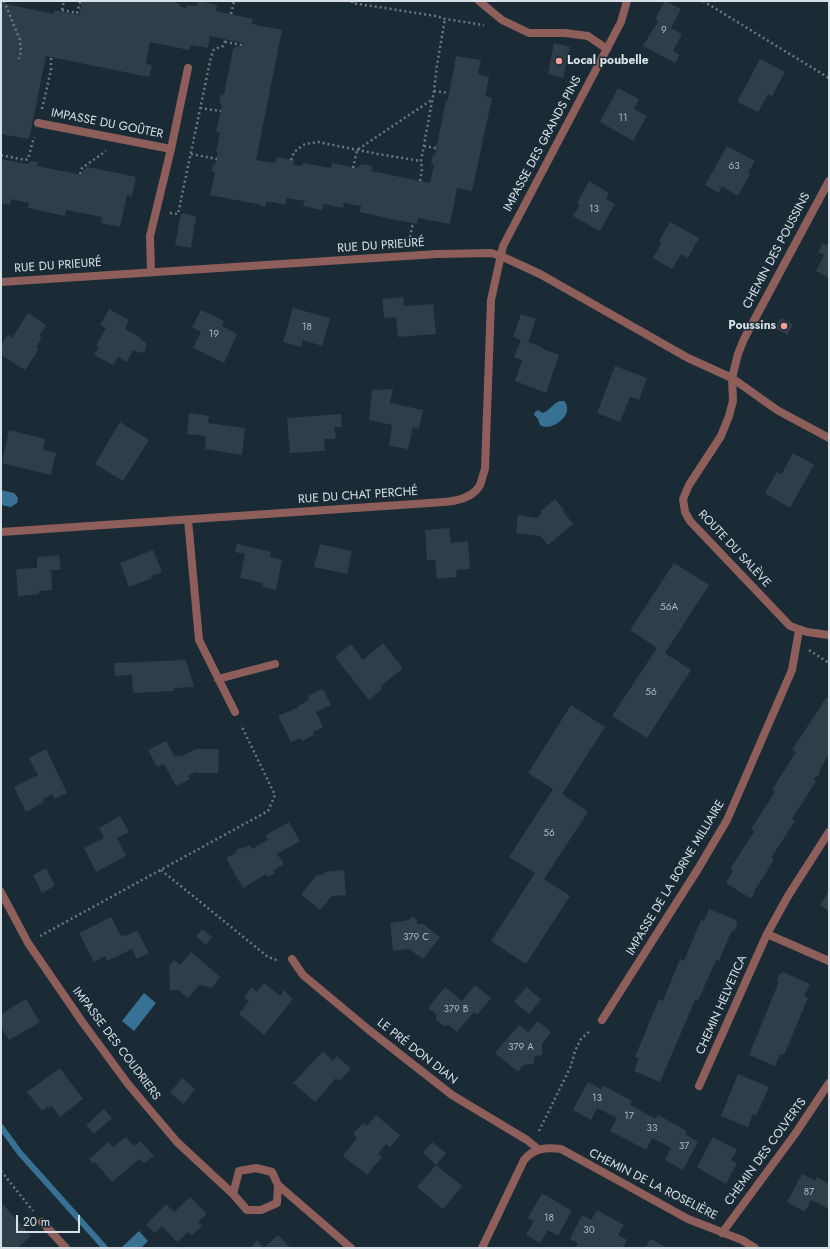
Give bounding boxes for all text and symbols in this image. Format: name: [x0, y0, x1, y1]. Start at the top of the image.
house number: 9: [661, 25, 667, 37]
place label: Local poubelle: [567, 54, 649, 68]
marker: Local poubelle: [554, 56, 564, 66]
street label: IMPASSE DES GRANDS PINS: [501, 74, 585, 214]
street label: IMPASSE DU GOÛTER: [50, 106, 164, 142]
house number: 11: [619, 113, 627, 125]
house number: 63: [728, 161, 740, 173]
street label: CHEMIN DES POUSSINS: [740, 190, 814, 312]
house number: 13: [589, 204, 599, 216]
street label: RUE DU PRIEURÉ: [337, 236, 425, 256]
street label: RUE DU PRIEURÉ: [14, 256, 102, 276]
place label: Poussins: [728, 319, 776, 333]
marker: Poussins: [779, 321, 789, 331]
house number: 18: [302, 322, 312, 334]
house number: 19: [209, 329, 219, 341]
street label: RUE DU CHAT PERCHÉ: [298, 485, 418, 507]
street label: ROUTE DU SALÈVE: [695, 508, 773, 590]
house number: 56A: [660, 602, 678, 614]
house number: 56: [645, 687, 657, 699]
street label: IMPASSE DE LA BORNE MILLIAIRE: [624, 798, 728, 958]
house number: 56: [543, 828, 555, 840]
house number: 379 C: [403, 932, 429, 944]
street label: CHEMIN HELVETICA: [694, 953, 750, 1057]
street label: IMPASSE DES COUDRIERS: [69, 985, 163, 1103]
house number: 379 B: [444, 1004, 468, 1016]
street label: LE PRÉ DON DIAN: [374, 1016, 460, 1088]
house number: 379 A: [508, 1042, 534, 1054]
house number: 13: [592, 1093, 602, 1105]
street label: CHEMIN DES COLVERTS: [722, 1096, 810, 1208]
house number: 17: [624, 1111, 634, 1123]
house number: 33: [647, 1123, 657, 1135]
house number: 37: [679, 1141, 689, 1153]
street label: CHEMIN DE LA ROSELIÈRE: [586, 1146, 720, 1224]
house number: 87: [804, 1187, 814, 1199]
scale bar: [18, 1207, 82, 1233]
text: 20 m: [23, 1213, 50, 1231]
house number: 18: [544, 1213, 554, 1225]
house number: 30: [583, 1225, 595, 1237]

